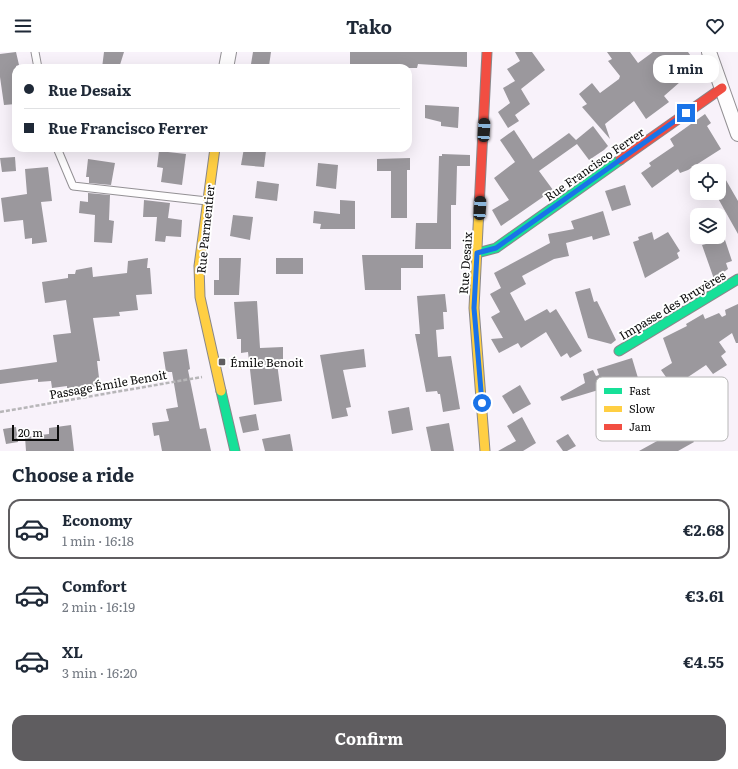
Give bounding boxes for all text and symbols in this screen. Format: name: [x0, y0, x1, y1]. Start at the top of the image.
text: Tako: [346, 13, 392, 40]
icon: menu: [12, 15, 34, 37]
icon: heart: [704, 15, 726, 37]
callout: 1 min: [653, 55, 719, 83]
text: 1 min: [669, 59, 703, 78]
text: Rue Desaix: [48, 78, 131, 101]
route end: [677, 104, 695, 122]
text: Rue Francisco Ferrer: [48, 116, 208, 139]
car: [477, 118, 491, 142]
street label: Rue Francisco Ferrer: [540, 123, 648, 205]
map controls: [690, 164, 726, 244]
button: locate: [690, 164, 726, 200]
street label: Rue Parmentier: [191, 183, 219, 274]
car: [473, 196, 487, 220]
button: layers: [690, 208, 726, 244]
street label: Rue Desaix: [454, 231, 476, 295]
street label: Impasse des Bruyères: [615, 266, 729, 344]
place label: Émile Benoit: [230, 353, 303, 371]
marker: Émile Benoit: [217, 357, 227, 367]
street label: Passage Émile Benoit: [48, 365, 168, 403]
legend: [596, 377, 728, 441]
text: Fast: [629, 382, 651, 398]
route start: [473, 394, 491, 412]
text: Slow: [629, 400, 655, 416]
text: Jam: [629, 418, 652, 434]
scale bar: [12, 423, 59, 442]
text: 20 m: [18, 424, 43, 440]
text: Choose a ride: [12, 461, 134, 488]
text: Economy: [62, 508, 132, 531]
icon: car: [14, 511, 50, 547]
text: €2.68: [683, 518, 724, 541]
text: 1 min · 16:18: [62, 531, 134, 550]
text: Comfort: [62, 574, 127, 597]
icon: car: [14, 577, 50, 613]
text: €3.61: [685, 584, 724, 607]
text: 2 min · 16:19: [62, 597, 135, 616]
text: XL: [62, 640, 83, 663]
icon: car: [14, 643, 50, 679]
text: €4.55: [683, 650, 724, 673]
text: 3 min · 16:20: [62, 663, 137, 682]
button: Confirm: [12, 715, 726, 761]

